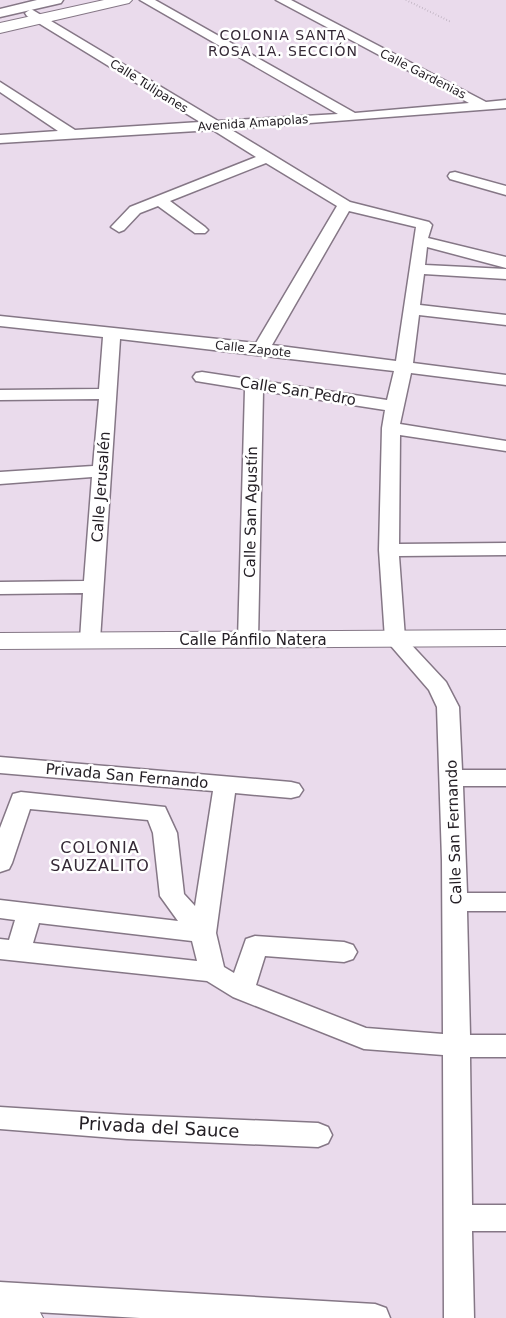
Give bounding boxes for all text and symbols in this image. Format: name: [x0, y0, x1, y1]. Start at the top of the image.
district label: COLONIA SANTA ROSA 1A. SECCIÓN: [208, 27, 358, 59]
street label: Calle Gardenias: [378, 46, 468, 102]
street label: Calle Tulipanes: [107, 56, 191, 116]
street label: Avenida Amapolas: [197, 112, 309, 134]
street label: Calle Zapote: [214, 338, 292, 360]
street label: Calle San Pedro: [239, 373, 357, 409]
street label: Calle Jerusalén: [88, 431, 114, 543]
street label: Calle San Agustín: [241, 446, 261, 578]
street label: Calle Pánfilo Natera: [179, 631, 327, 649]
street label: Calle San Fernando: [442, 759, 466, 905]
street label: Privada San Fernando: [45, 760, 209, 792]
district label: COLONIA SAUZALITO: [50, 838, 150, 875]
street label: Privada del Sauce: [78, 1112, 240, 1142]

